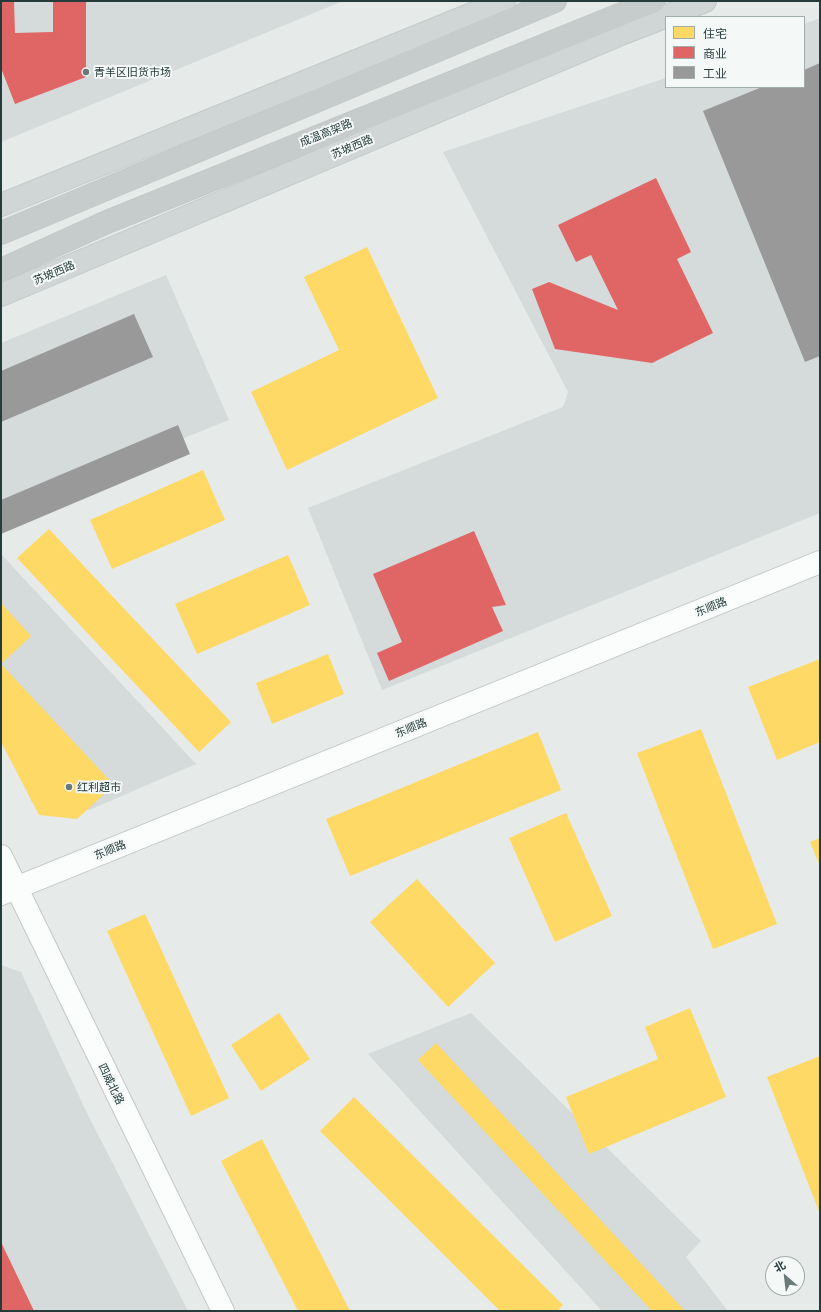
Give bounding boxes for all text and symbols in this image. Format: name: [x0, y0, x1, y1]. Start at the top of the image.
legend: [665, 16, 805, 88]
text: 住宅: [703, 26, 727, 41]
text: 商业: [703, 46, 727, 61]
place label: 青羊区旧货市场: [94, 65, 171, 79]
text: 工业: [703, 66, 727, 81]
marker: 青羊区旧货市场: [81, 67, 91, 77]
street label: 成温高架路: [298, 117, 354, 149]
street label: 苏坡西路: [329, 132, 375, 162]
street label: 苏坡西路: [31, 258, 77, 288]
street label: 东顺路: [693, 595, 729, 619]
street label: 东顺路: [393, 716, 429, 740]
place label: 红利超市: [77, 780, 121, 794]
marker: 红利超市: [64, 782, 74, 792]
street label: 东顺路: [92, 838, 128, 862]
street label: 四威北路: [95, 1061, 127, 1107]
north arrow: [765, 1256, 805, 1296]
text: 北: [772, 1258, 788, 1274]

